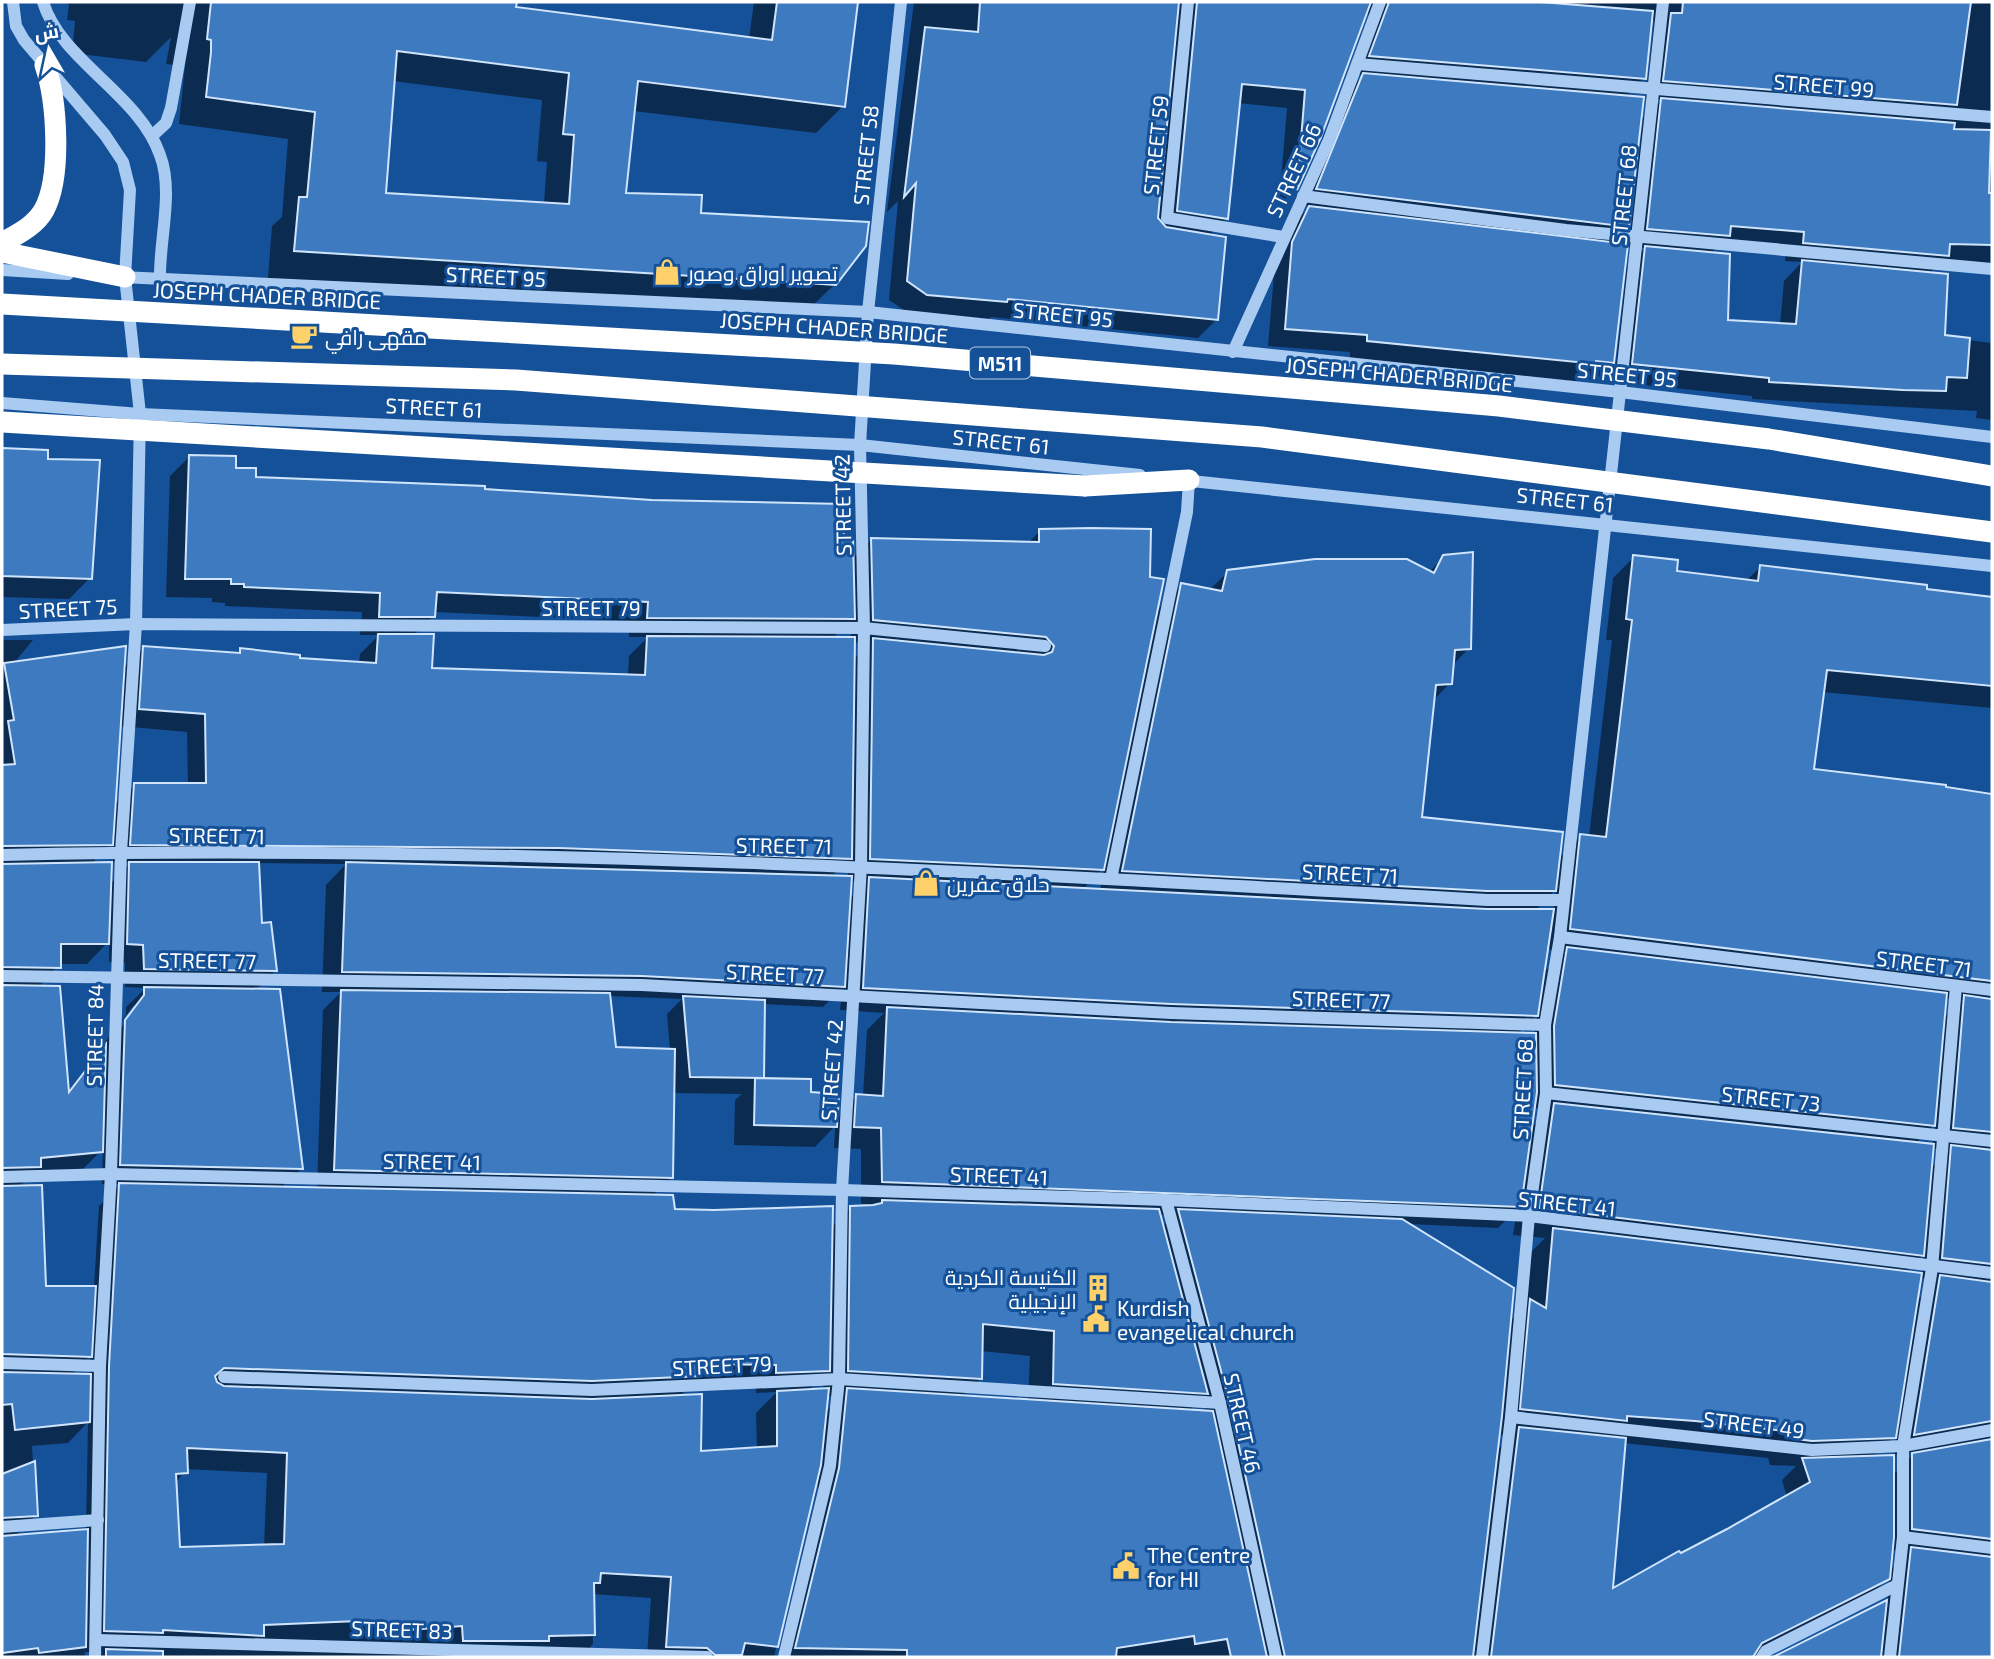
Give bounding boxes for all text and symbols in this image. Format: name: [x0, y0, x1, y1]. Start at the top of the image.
north arrow: [14, 14, 84, 84]
text: ش: [32, 18, 60, 46]
street label: STREET 99: [1773, 68, 1875, 102]
street label: STREET 59: [1137, 94, 1173, 196]
street label: STREET 58: [847, 104, 883, 206]
street label: STREET 66: [1260, 119, 1326, 221]
street label: STREET 68: [1605, 143, 1641, 247]
shop icon: تصوير اوراق وصور: [652, 257, 682, 287]
place label: تصوير اوراق وصور: [687, 260, 838, 287]
street label: STREET 95: [445, 261, 547, 291]
street label: JOSEPH CHADER BRIDGE: [152, 277, 382, 313]
street label: STREET 95: [1012, 296, 1114, 332]
street label: JOSEPH CHADER BRIDGE: [719, 307, 949, 347]
cafe icon: مقهى رافي: [289, 321, 319, 351]
place label: مقهى رافي: [325, 324, 427, 354]
road number: M511: [970, 348, 1030, 378]
street label: JOSEPH CHADER BRIDGE: [1284, 352, 1514, 396]
street label: STREET 95: [1576, 356, 1678, 392]
street label: STREET 61: [385, 392, 483, 422]
street label: STREET 61: [951, 423, 1051, 459]
street label: STREET 42: [829, 454, 855, 556]
street label: STREET 61: [1515, 481, 1615, 517]
street label: STREET 75: [18, 593, 118, 623]
street label: STREET 79: [541, 595, 641, 620]
street label: STREET 71: [169, 822, 265, 848]
street label: STREET 71: [736, 832, 832, 858]
street label: STREET 71: [1301, 858, 1399, 888]
shop icon: حلاق عفرين: [911, 868, 941, 898]
place label: حلاق عفرين: [947, 871, 1050, 898]
street label: STREET 71: [1875, 945, 1973, 981]
street label: STREET 77: [158, 947, 257, 973]
street label: STREET 77: [725, 958, 825, 988]
street label: STREET 84: [81, 984, 107, 1086]
street label: STREET 77: [1291, 985, 1391, 1013]
street label: STREET 42: [815, 1018, 847, 1122]
street label: STREET 68: [1507, 1038, 1537, 1140]
street label: STREET 73: [1720, 1080, 1822, 1116]
street label: STREET 41: [383, 1148, 481, 1174]
street label: STREET 41: [950, 1161, 1048, 1189]
street label: STREET 41: [1517, 1185, 1617, 1221]
place label: الكنيسة الكردية الإنجيلية: [945, 1264, 1077, 1315]
building icon: الكنيسة الكردية الإنجيلية: [1083, 1273, 1113, 1303]
place label: Kurdish evangelical church: [1117, 1295, 1295, 1344]
public building icon: Kurdish evangelical church: [1081, 1304, 1111, 1334]
street label: STREET 79: [672, 1350, 772, 1380]
street label: STREET 46: [1219, 1371, 1267, 1475]
street label: STREET 49: [1702, 1405, 1806, 1443]
place label: The Centre for HI: [1147, 1542, 1250, 1591]
public building icon: The Centre for HI: [1111, 1551, 1141, 1581]
street label: STREET 83: [351, 1615, 453, 1643]

